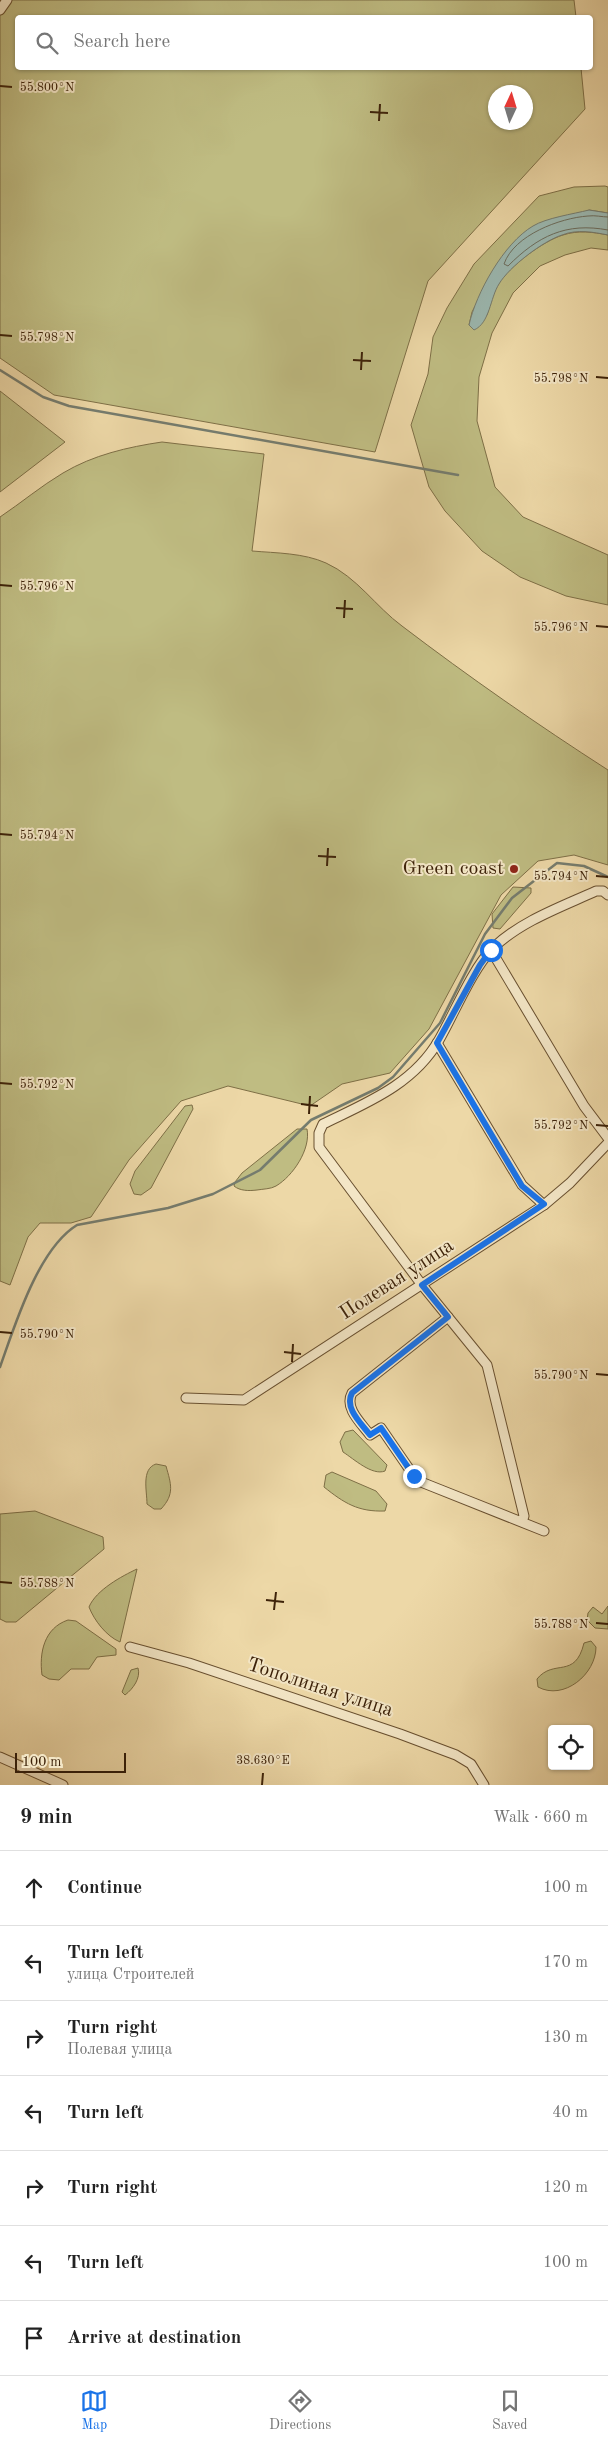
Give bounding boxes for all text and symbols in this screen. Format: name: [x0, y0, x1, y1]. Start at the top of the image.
search box: [15, 15, 593, 70]
icon: search: [33, 29, 61, 57]
text: Search here: [73, 33, 170, 52]
text: 55.800°N: [20, 81, 74, 94]
north arrow: [488, 85, 533, 130]
text: 55.798°N: [20, 331, 74, 344]
text: 55.798°N: [534, 372, 588, 385]
text: 55.796°N: [20, 580, 74, 593]
text: 55.796°N: [534, 621, 588, 634]
text: 55.794°N: [20, 829, 74, 842]
place label: Green coast: [402, 859, 504, 879]
marker: Green coast: [508, 863, 520, 875]
text: 55.794°N: [534, 870, 588, 883]
route start: [480, 939, 503, 962]
text: 55.792°N: [20, 1078, 74, 1091]
text: 55.792°N: [534, 1119, 588, 1132]
street label: Полевая улица: [336, 1236, 458, 1324]
text: 55.790°N: [20, 1328, 74, 1341]
text: 55.790°N: [534, 1369, 588, 1382]
route end: [403, 1465, 426, 1488]
text: 55.788°N: [20, 1577, 74, 1590]
text: 55.788°N: [534, 1618, 588, 1631]
street label: Тополиная улица: [244, 1655, 396, 1721]
map controls: [548, 1725, 593, 1770]
button: locate: [548, 1725, 593, 1770]
scale bar: [15, 1750, 126, 1773]
text: 100 m: [22, 1755, 61, 1769]
text: 38.630°E: [236, 1755, 290, 1767]
text: 9 min: [20, 1807, 73, 1828]
text: Walk · 660 m: [493, 1810, 588, 1826]
icon: ahead: [20, 1874, 48, 1902]
text: Continue: [67, 1879, 142, 1898]
text: 100 m: [543, 1880, 588, 1896]
text: Turn left: [67, 1944, 144, 1963]
icon: left: [20, 1949, 48, 1977]
text: 170 m: [543, 1955, 588, 1971]
text: улица Строителей: [67, 1967, 194, 1983]
text: Turn right: [67, 2019, 157, 2038]
icon: right: [20, 2024, 48, 2052]
text: 130 m: [543, 2030, 588, 2046]
text: Полевая улица: [67, 2042, 172, 2058]
icon: left: [20, 2099, 48, 2127]
text: Turn left: [67, 2104, 144, 2123]
text: 40 m: [552, 2105, 588, 2121]
icon: right: [20, 2174, 48, 2202]
text: Turn right: [67, 2179, 157, 2198]
text: 120 m: [543, 2180, 588, 2196]
icon: left: [20, 2249, 48, 2277]
text: Turn left: [67, 2254, 144, 2273]
text: 100 m: [543, 2255, 588, 2271]
icon: arrive: [20, 2324, 48, 2352]
text: Arrive at destination: [67, 2329, 241, 2348]
tab: Map: [80, 2387, 108, 2434]
tab: Directions: [269, 2387, 331, 2434]
tab: Saved: [492, 2387, 528, 2434]

